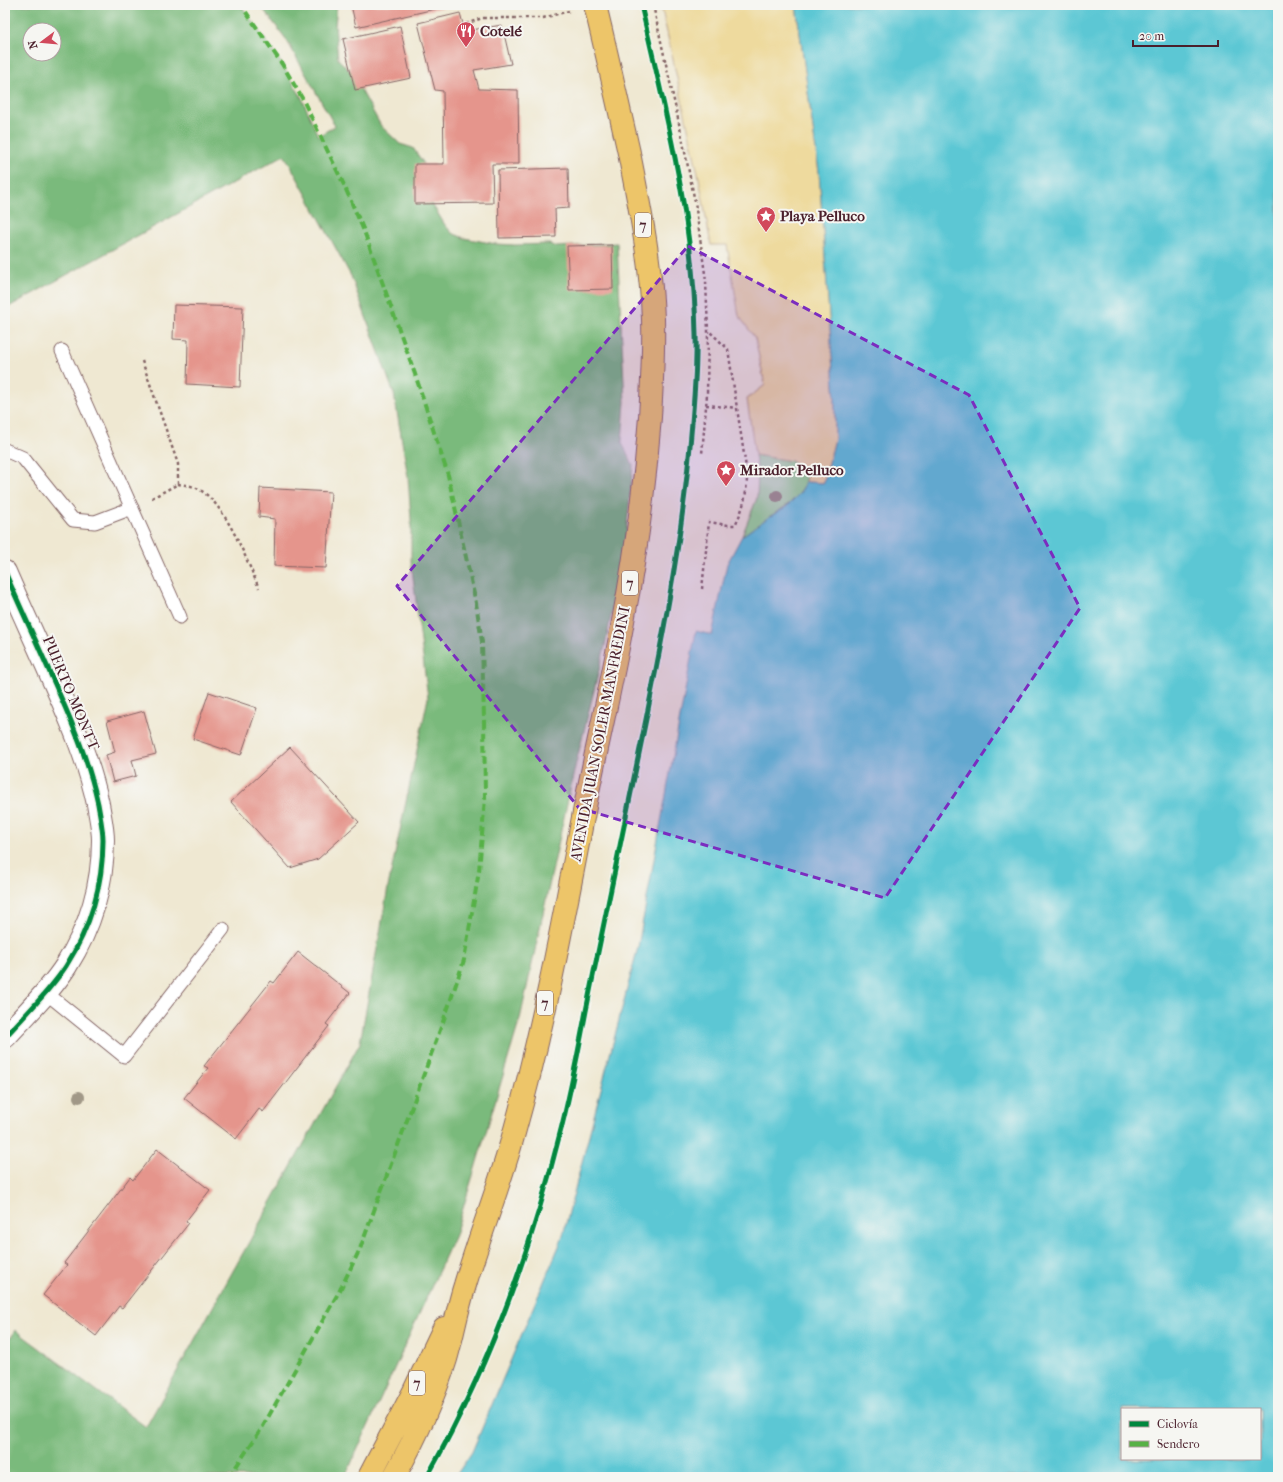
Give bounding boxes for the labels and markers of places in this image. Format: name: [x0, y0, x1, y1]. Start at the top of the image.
restaurant icon: Cotelé: [455, 20, 477, 48]
place label: Cotelé: [480, 22, 522, 40]
place icon: Playa Pelluco: [755, 205, 777, 233]
place label: Playa Pelluco: [780, 207, 865, 225]
place icon: Mirador Pelluco: [715, 459, 737, 487]
place label: Mirador Pelluco: [739, 461, 844, 479]

